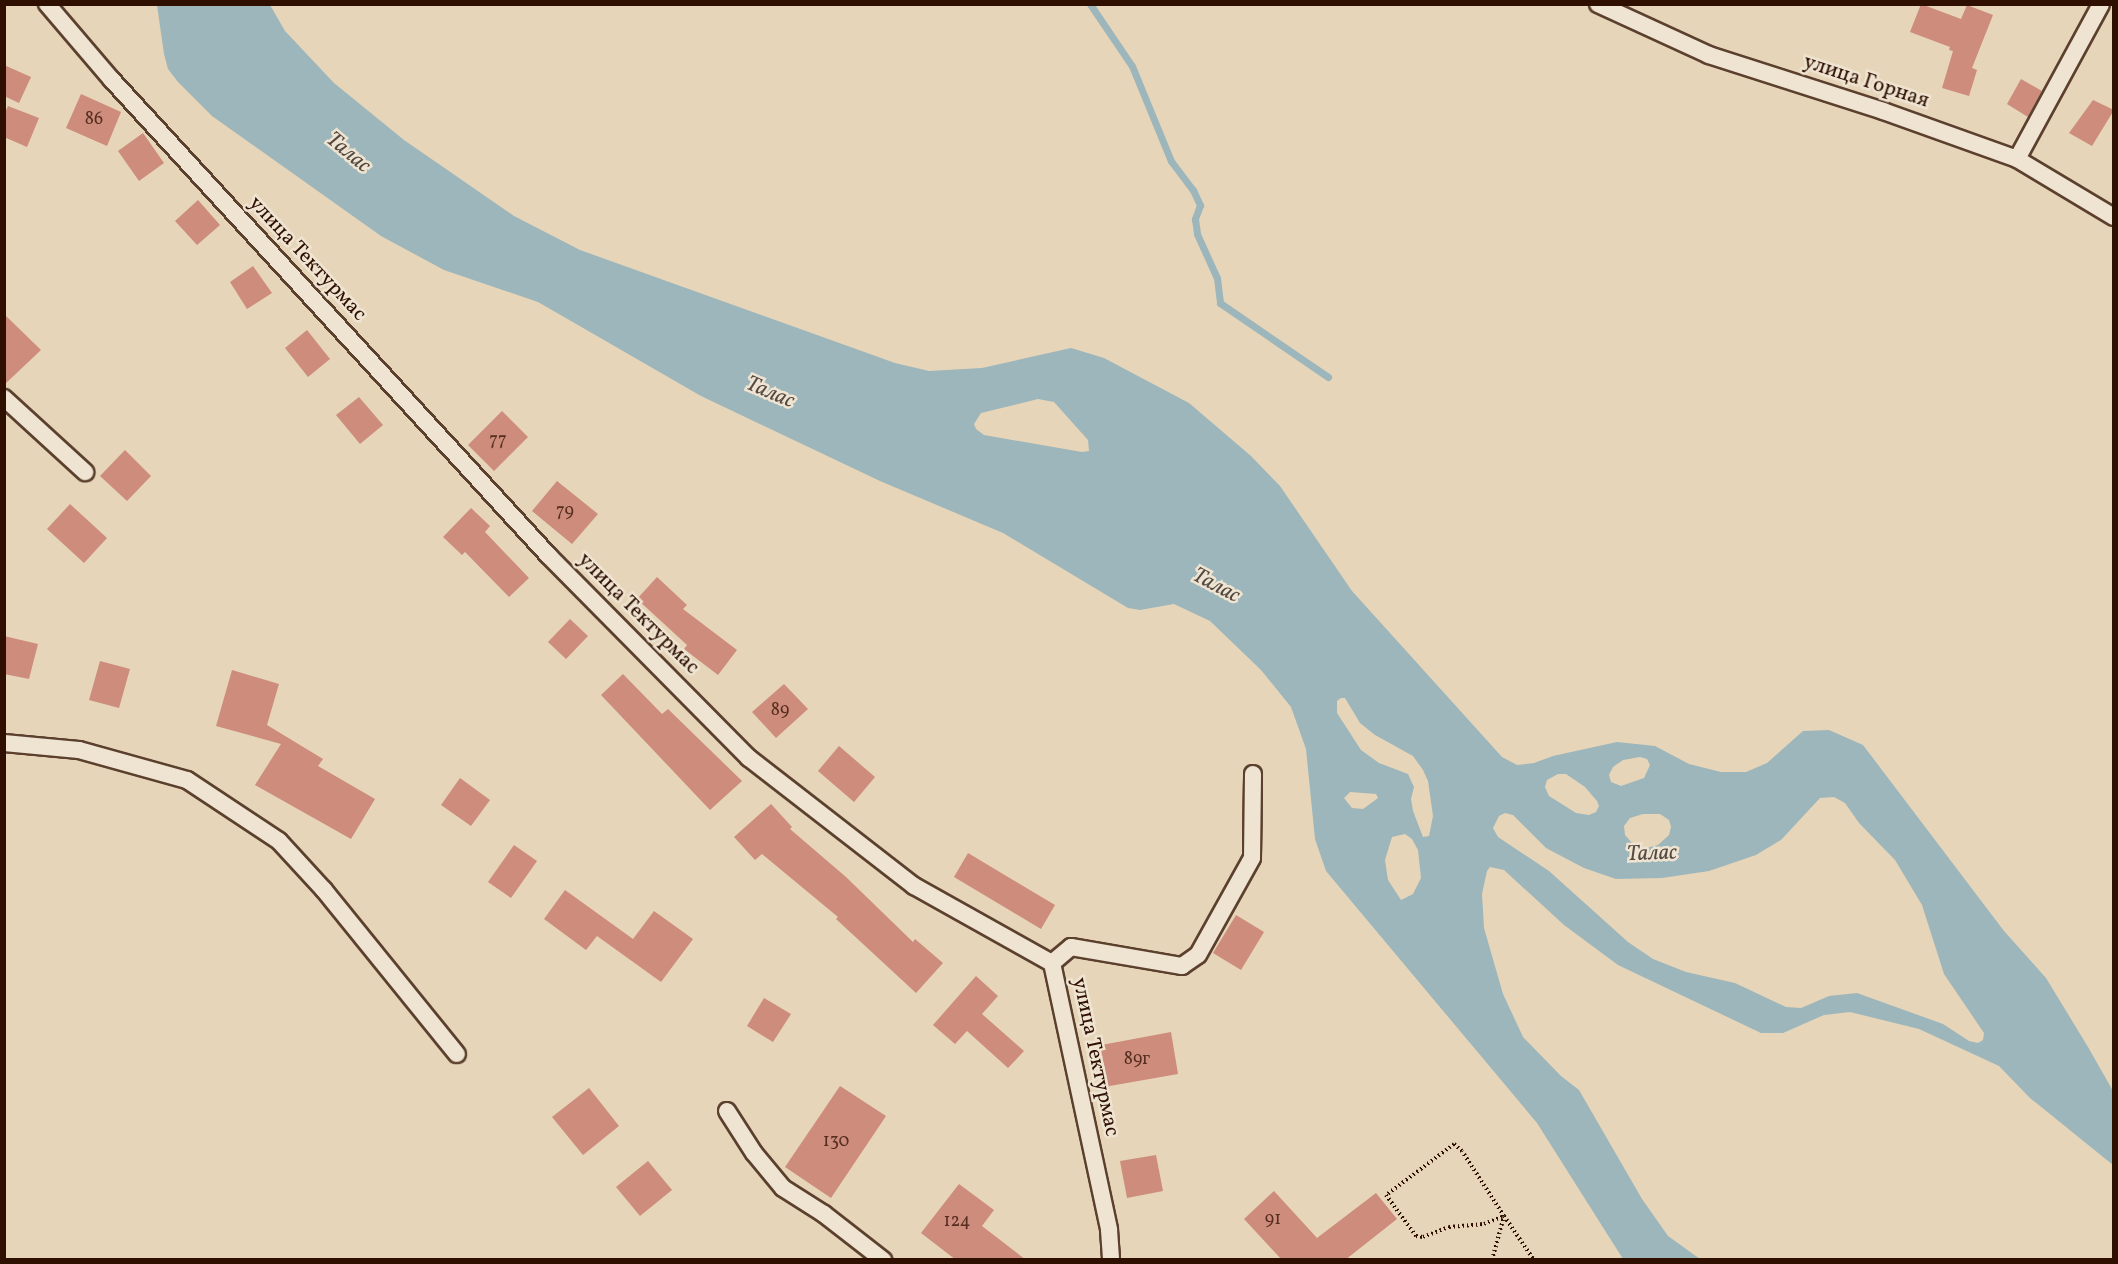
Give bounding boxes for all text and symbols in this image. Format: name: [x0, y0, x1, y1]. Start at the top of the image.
street label: улица Горная: [1800, 50, 1932, 114]
house number: 86: [85, 109, 103, 131]
water label: Талас: [320, 127, 376, 179]
street label: улица Тектурмас: [242, 191, 372, 327]
water label: Талас: [742, 371, 798, 415]
house number: 77: [489, 430, 507, 452]
house number: 79: [556, 501, 574, 523]
street label: улица Тектурмас: [572, 548, 704, 680]
water label: Талас: [1188, 563, 1244, 609]
house number: 89: [771, 700, 789, 722]
water label: Талас: [1626, 840, 1678, 868]
street label: улица Тектурмас: [1066, 975, 1124, 1139]
house number: 89г: [1124, 1049, 1150, 1071]
house number: 130: [823, 1131, 849, 1153]
house number: 91: [1265, 1209, 1281, 1231]
house number: 124: [944, 1211, 970, 1233]

